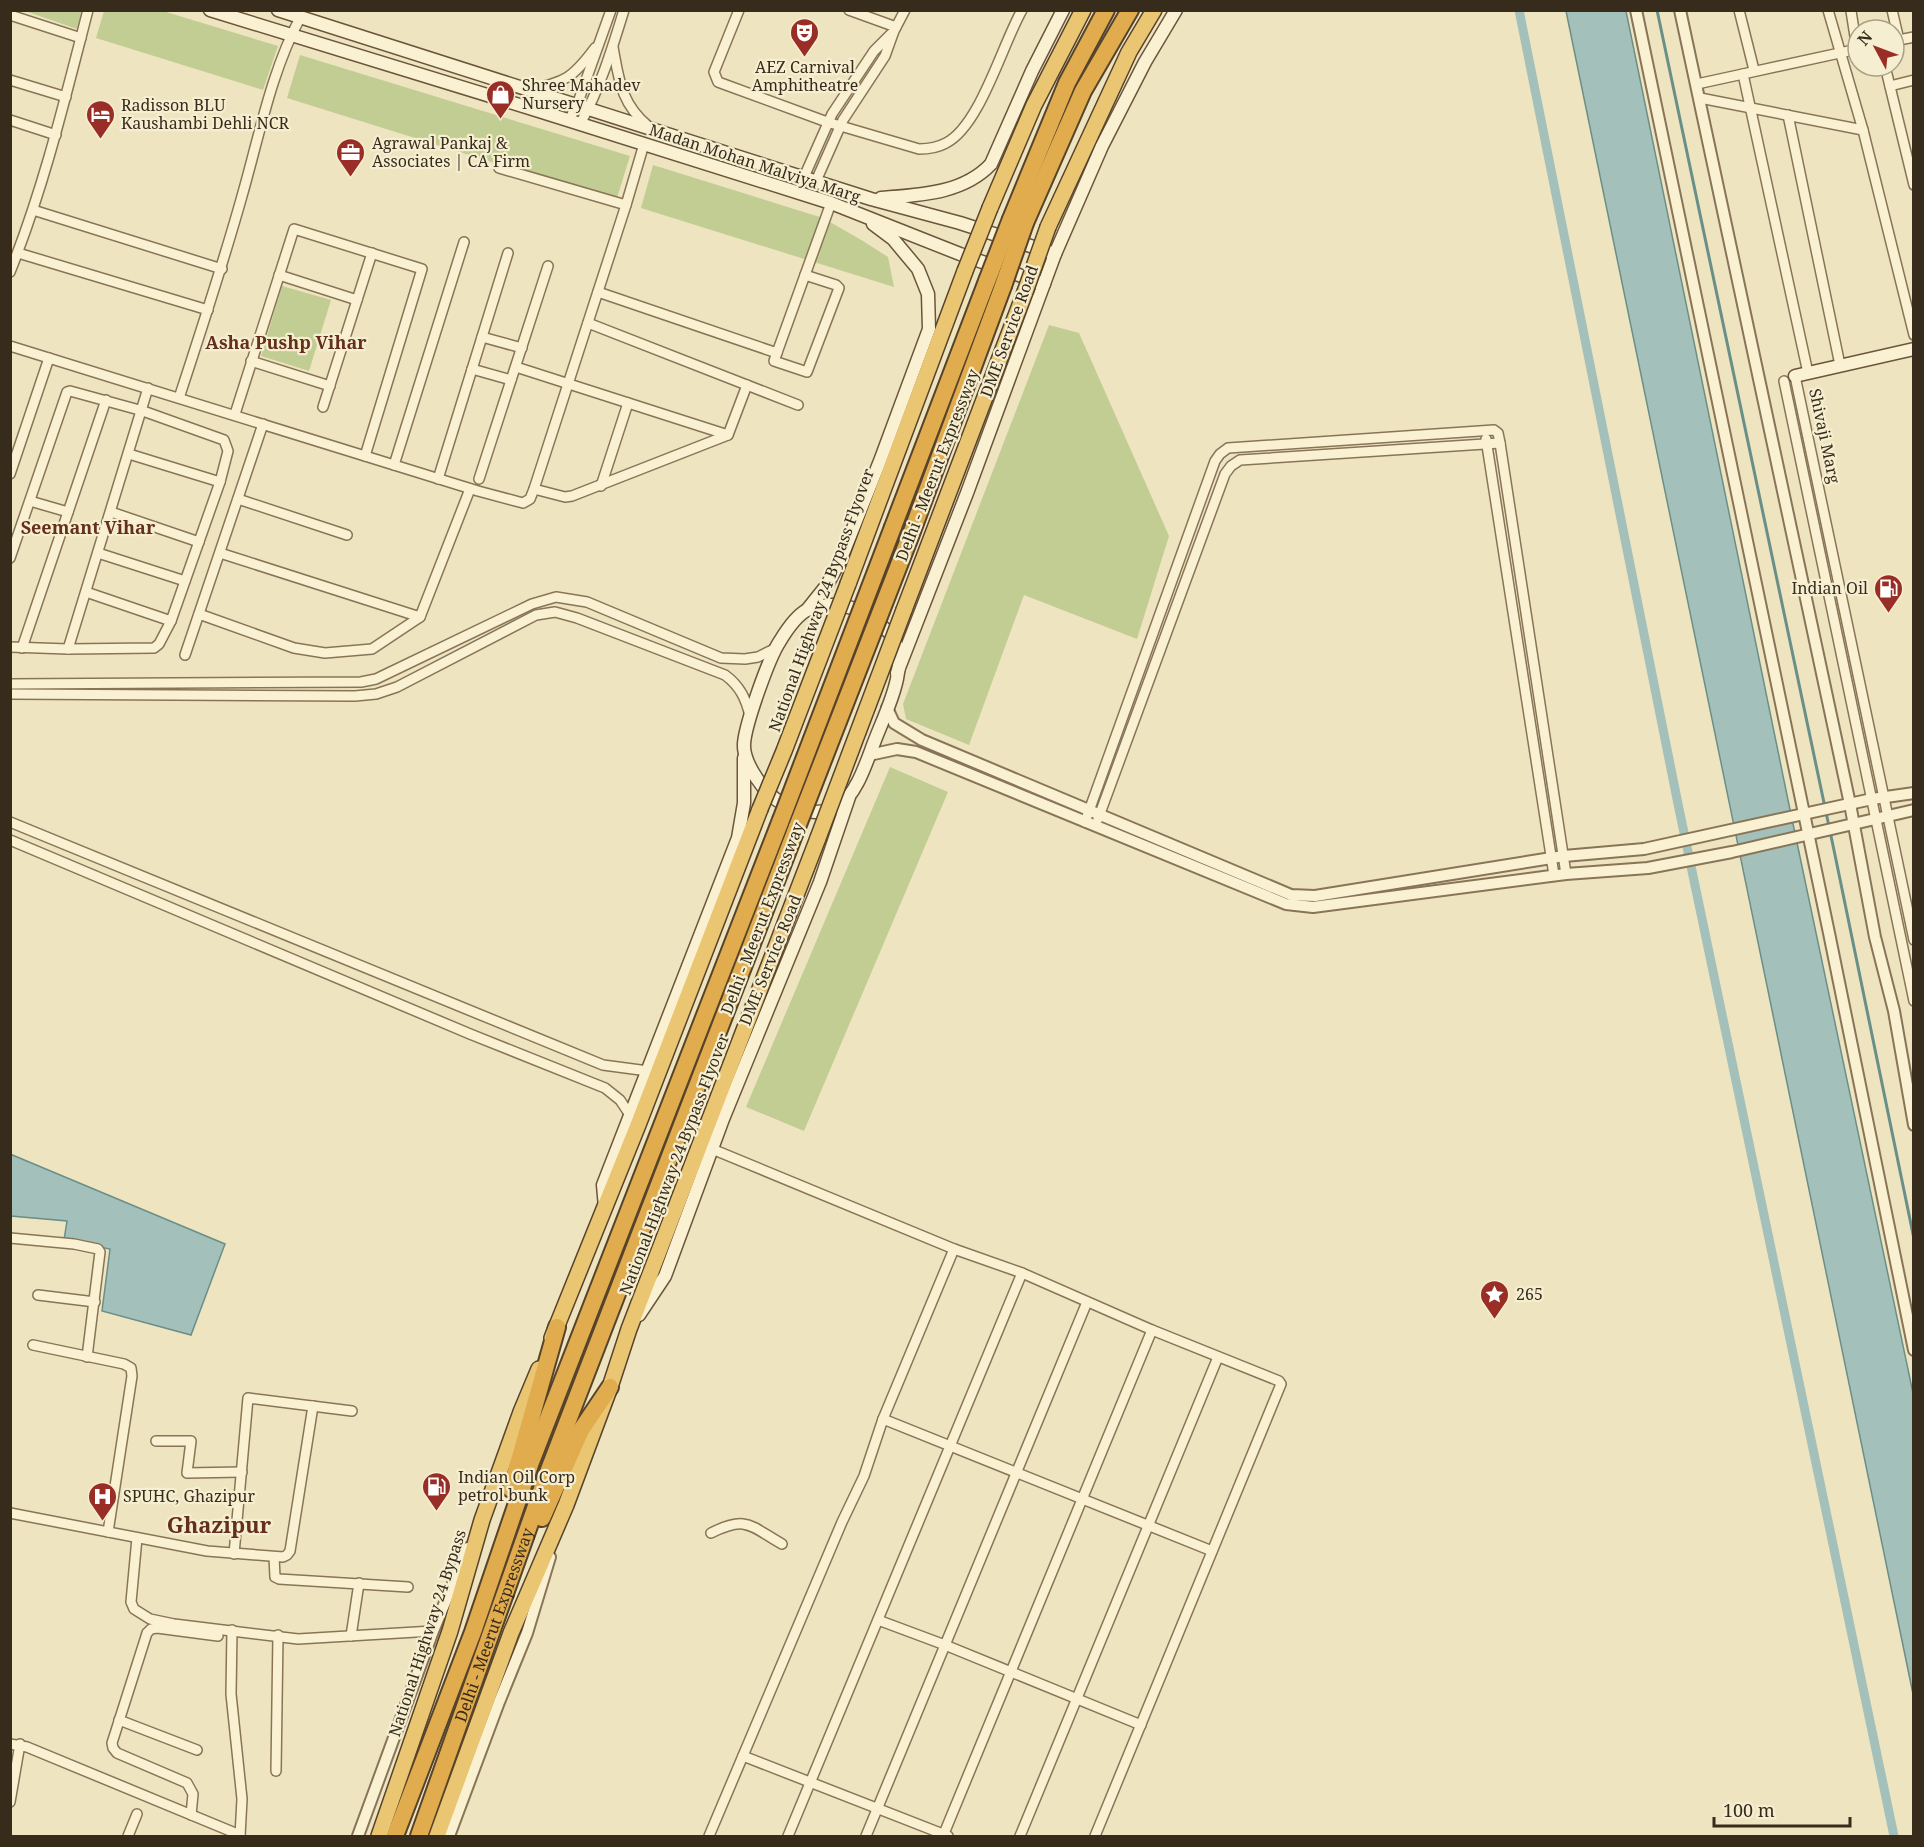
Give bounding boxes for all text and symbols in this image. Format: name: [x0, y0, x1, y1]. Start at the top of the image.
theatre icon: AEZ Carnival Amphitheatre: [789, 16, 821, 58]
north arrow: [1846, 18, 1906, 78]
text: N: [1852, 26, 1877, 50]
place label: AEZ Carnival Amphitheatre: [752, 56, 858, 96]
place label: Shree Mahadev Nursery: [522, 74, 641, 114]
shop icon: Shree Mahadev Nursery: [485, 78, 517, 120]
place label: Radisson BLU Kaushambi Dehli NCR: [121, 94, 290, 134]
hotel icon: Radisson BLU Kaushambi Dehli NCR: [84, 98, 116, 140]
street label: Madan Mohan Malviya Marg: [647, 118, 864, 208]
place label: Agrawal Pankaj & Associates | CA Firm: [372, 132, 530, 172]
office icon: Agrawal Pankaj & Associates | CA Firm: [335, 136, 367, 178]
street label: DME Service Road: [975, 262, 1043, 400]
district label: Asha Pushp Vihar: [205, 330, 367, 354]
street label: Delhi - Meerut Expressway: [890, 365, 984, 564]
street label: Shivaji Marg: [1804, 387, 1846, 486]
street label: National Highway 24 Bypass Flyover: [763, 465, 879, 735]
district label: Seemant Vihar: [21, 515, 156, 539]
fuel station icon: Indian Oil: [1873, 572, 1905, 614]
place label: Indian Oil: [1791, 577, 1868, 599]
street label: Delhi - Meerut Expressway: [715, 818, 809, 1017]
street label: DME Service Road: [734, 891, 806, 1029]
street label: National Highway 24 Bypass Flyover: [614, 1030, 734, 1298]
place icon: 265: [1479, 1278, 1511, 1320]
place label: 265: [1516, 1283, 1543, 1305]
place label: Indian Oil Corp petrol bunk: [458, 1466, 575, 1506]
fuel station icon: Indian Oil Corp petrol bunk: [421, 1470, 453, 1512]
hospital icon: SPUHC, Ghazipur: [86, 1480, 118, 1522]
place label: SPUHC, Ghazipur: [123, 1485, 255, 1507]
district label: Ghazipur: [167, 1509, 272, 1539]
street label: Delhi - Meerut Expressway: [449, 1524, 539, 1725]
street label: National Highway 24 Bypass: [383, 1527, 471, 1739]
scale bar: [1714, 1790, 1850, 1828]
text: 100 m: [1723, 1798, 1775, 1822]

